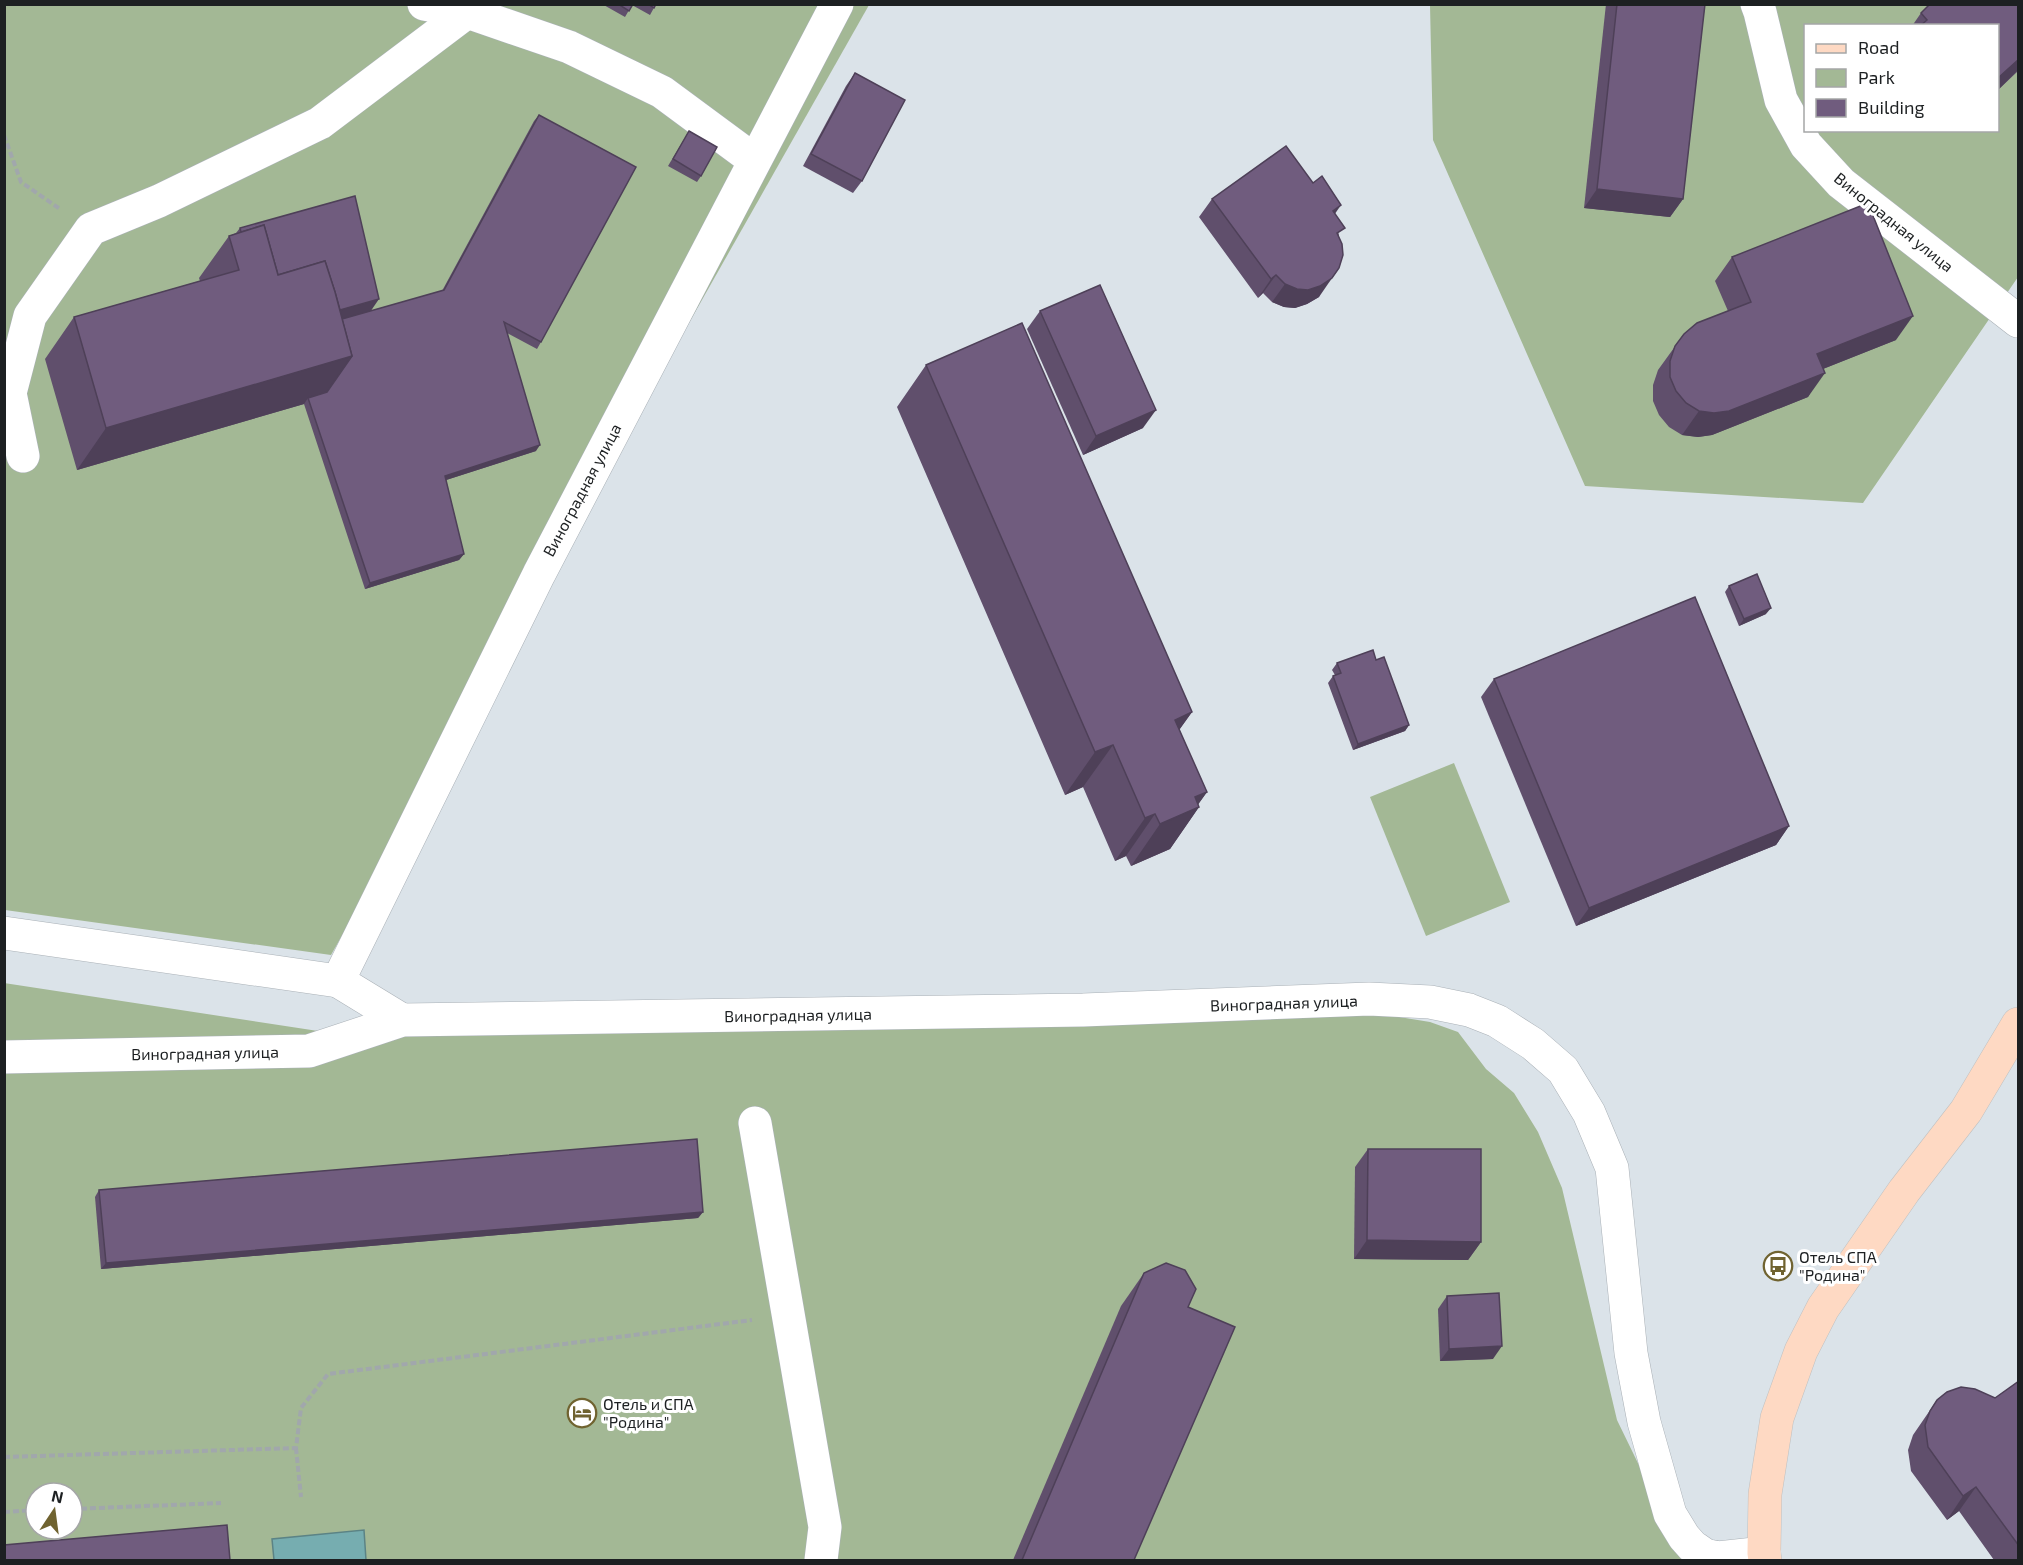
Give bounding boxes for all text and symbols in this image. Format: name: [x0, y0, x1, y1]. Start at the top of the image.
legend: [1804, 24, 1999, 132]
text: Road: [1858, 36, 1899, 58]
text: Park: [1858, 66, 1895, 88]
text: Building: [1858, 96, 1925, 118]
street label: Виноградная улица: [1830, 168, 1958, 276]
street label: Виноградная улица: [538, 420, 626, 560]
street label: Виноградная улица: [1210, 990, 1358, 1016]
street label: Виноградная улица: [724, 1004, 872, 1026]
street label: Виноградная улица: [131, 1042, 279, 1064]
place label: Отель СПА "Родина": [1799, 1247, 1877, 1284]
bus stop icon: Отель СПА "Родина": [1762, 1250, 1794, 1282]
place label: Отель и СПА "Родина": [603, 1394, 694, 1431]
hotel icon: Отель и СПА "Родина": [566, 1397, 598, 1429]
north arrow: [24, 1481, 84, 1541]
text: N: [50, 1485, 65, 1506]

